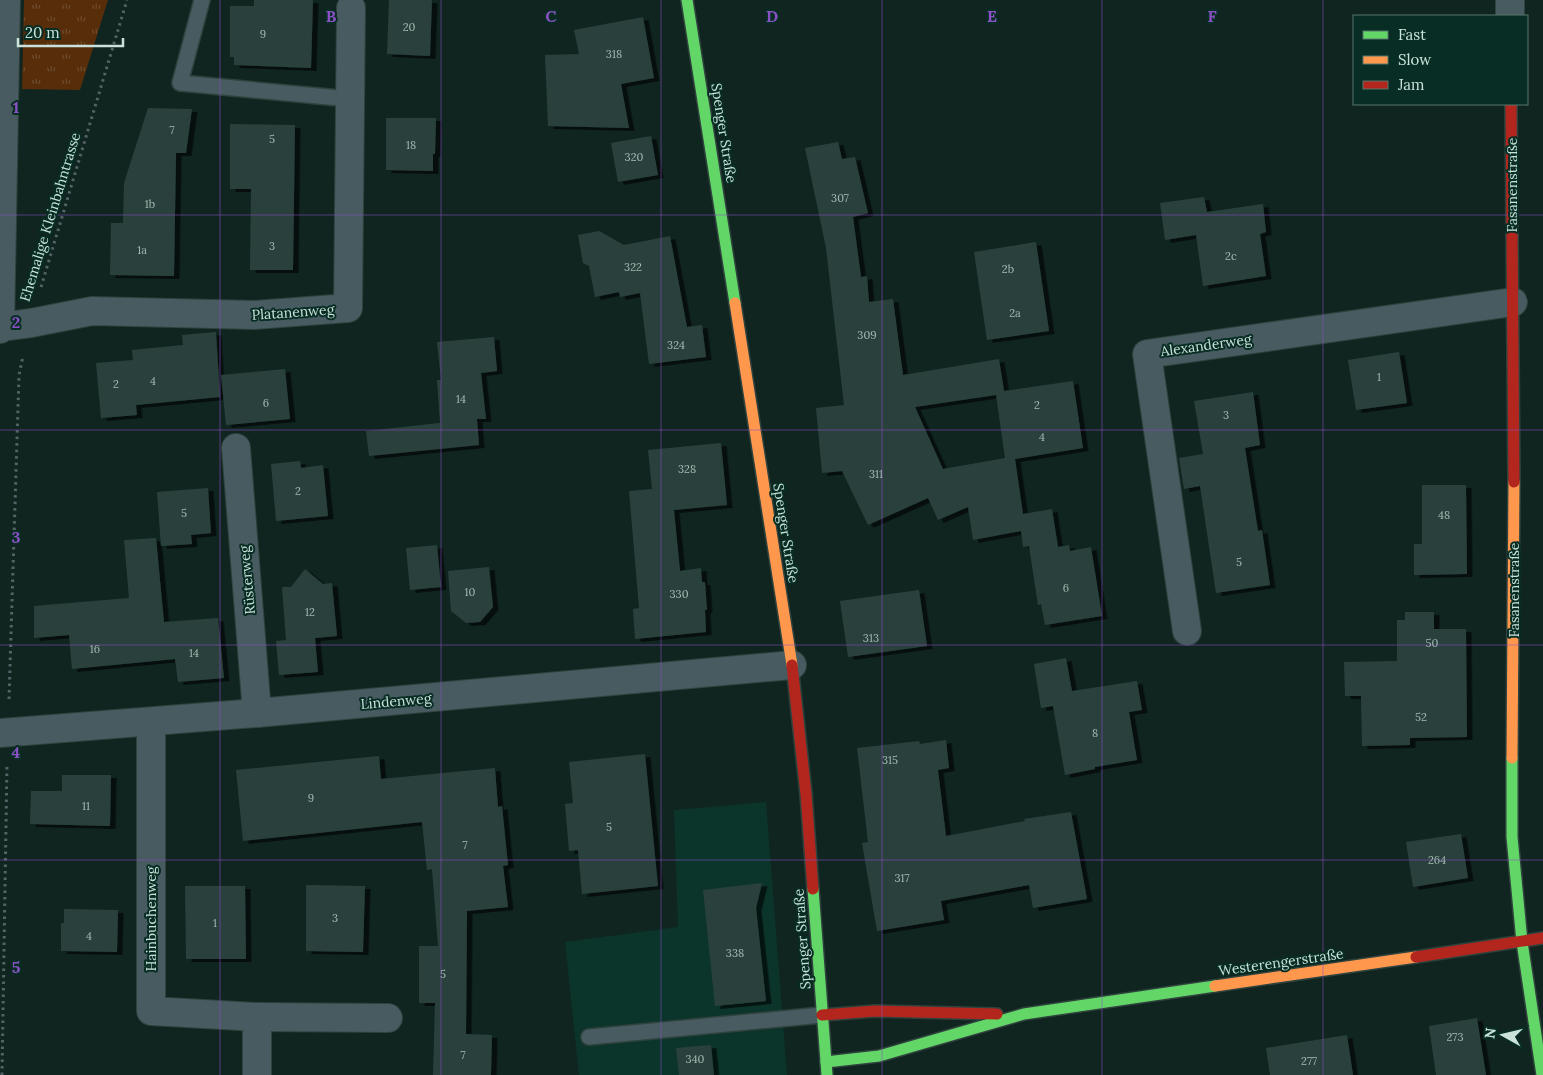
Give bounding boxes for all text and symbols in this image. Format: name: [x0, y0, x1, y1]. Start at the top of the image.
text: B: [326, 6, 337, 26]
text: C: [545, 6, 557, 26]
text: D: [766, 6, 778, 26]
text: E: [987, 6, 997, 26]
text: F: [1207, 6, 1217, 26]
scale bar: [18, 15, 122, 47]
legend: [1353, 15, 1528, 105]
house number: 20: [403, 20, 416, 34]
text: 20 m: [25, 23, 60, 42]
text: Fast: [1398, 25, 1426, 44]
house number: 9: [260, 27, 266, 41]
house number: 318: [606, 47, 622, 61]
text: Slow: [1398, 50, 1431, 69]
text: Jam: [1397, 75, 1425, 94]
street label: Spenger Straße: [707, 82, 741, 185]
text: 1: [13, 97, 19, 117]
house number: 7: [169, 123, 175, 137]
street label: Ehemalige Kleinbahntrasse: [16, 130, 84, 304]
house number: 5: [269, 132, 275, 146]
street label: Fasanenstraße: [1503, 137, 1521, 232]
house number: 18: [406, 138, 416, 152]
house number: 320: [625, 150, 644, 164]
house number: 307: [831, 191, 849, 205]
house number: 1b: [145, 197, 155, 211]
house number: 3: [269, 239, 275, 253]
house number: 1a: [137, 243, 147, 257]
house number: 2c: [1225, 249, 1237, 263]
house number: 322: [624, 260, 642, 274]
house number: 2b: [1002, 262, 1014, 276]
street label: Platanenweg: [251, 300, 335, 324]
house number: 2a: [1009, 306, 1021, 320]
text: 2: [12, 312, 20, 332]
house number: 309: [857, 328, 877, 342]
street label: Alexanderweg: [1158, 330, 1253, 360]
house number: 324: [667, 338, 685, 352]
house number: 1: [1377, 370, 1381, 384]
house number: 4: [150, 374, 156, 388]
house number: 2: [113, 377, 119, 391]
house number: 14: [456, 392, 466, 406]
house number: 6: [263, 396, 269, 410]
house number: 2: [1034, 398, 1040, 412]
house number: 3: [1223, 408, 1229, 422]
house number: 4: [1039, 430, 1045, 444]
house number: 328: [678, 462, 696, 476]
house number: 311: [869, 467, 883, 481]
street label: Spenger Straße: [769, 482, 803, 585]
house number: 2: [295, 484, 301, 498]
house number: 5: [181, 506, 187, 520]
house number: 48: [1438, 508, 1450, 522]
text: 3: [12, 527, 21, 547]
street label: Fasanenstraße: [1505, 542, 1523, 637]
street label: Rüsterweg: [235, 545, 259, 615]
house number: 5: [1236, 555, 1242, 569]
house number: 6: [1063, 581, 1069, 595]
house number: 10: [465, 585, 476, 599]
house number: 330: [669, 587, 689, 601]
house number: 12: [305, 605, 315, 619]
house number: 313: [863, 631, 879, 645]
house number: 50: [1426, 636, 1439, 650]
house number: 16: [90, 642, 100, 656]
house number: 14: [189, 646, 199, 660]
street label: Lindenweg: [360, 689, 432, 713]
house number: 52: [1415, 710, 1427, 724]
house number: 8: [1092, 726, 1098, 740]
text: 4: [12, 742, 21, 762]
house number: 315: [882, 753, 898, 767]
house number: 9: [308, 791, 314, 805]
house number: 11: [82, 799, 90, 813]
house number: 5: [606, 820, 612, 834]
house number: 7: [462, 838, 468, 852]
house number: 264: [1428, 853, 1446, 867]
street label: Hainbuchenweg: [142, 866, 160, 972]
house number: 317: [894, 871, 910, 885]
street label: Spenger Straße: [789, 888, 814, 990]
house number: 3: [332, 911, 338, 925]
house number: 1: [213, 916, 217, 930]
house number: 4: [86, 929, 92, 943]
street label: Westerengerstraße: [1217, 944, 1345, 980]
house number: 338: [726, 946, 744, 960]
text: 5: [12, 957, 21, 977]
house number: 5: [440, 967, 446, 981]
north arrow: [1478, 1010, 1528, 1060]
text: N: [1480, 1026, 1500, 1040]
house number: 273: [1446, 1030, 1464, 1044]
house number: 7: [460, 1048, 466, 1062]
house number: 340: [686, 1052, 705, 1066]
house number: 277: [1301, 1054, 1317, 1068]

